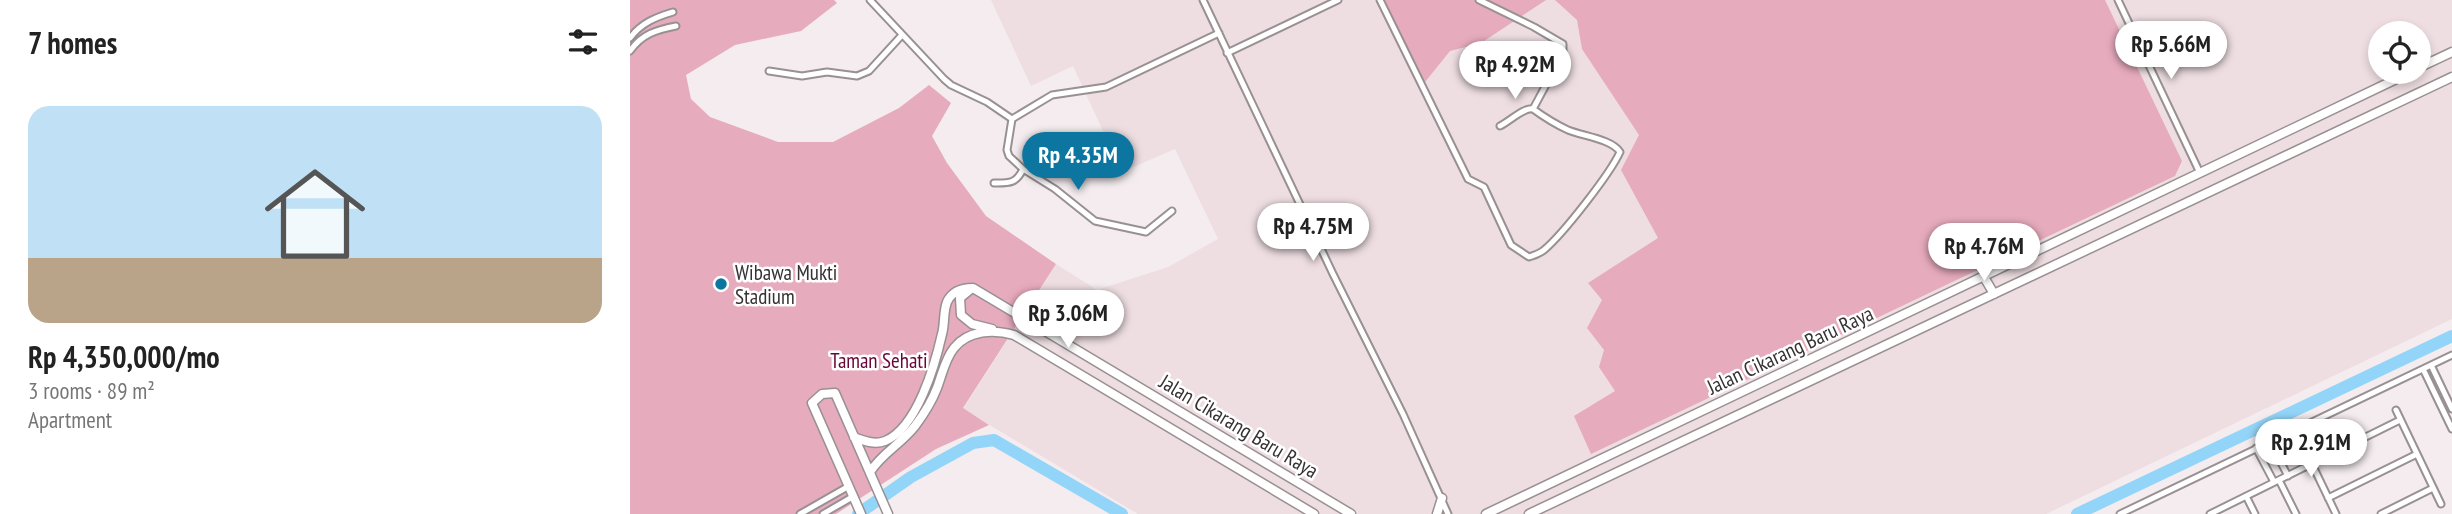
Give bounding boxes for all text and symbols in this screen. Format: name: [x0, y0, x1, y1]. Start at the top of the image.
map controls: [2368, 21, 2431, 84]
button: locate: [2368, 21, 2431, 84]
pin: Rp 5.66M: [2099, 22, 2243, 81]
text: 7 homes: [28, 23, 117, 62]
icon: filters: [564, 23, 602, 61]
text: Rp 5.66M: [2131, 29, 2211, 58]
pin: Rp 4.92M: [1443, 42, 1587, 101]
text: Rp 4.92M: [1475, 49, 1555, 78]
pin: Rp 4.35M: [1006, 132, 1150, 192]
text: Rp 4.35M: [1038, 140, 1118, 169]
icon: home: [252, 151, 378, 277]
pin: Rp 4.75M: [1241, 204, 1385, 263]
text: Rp 4.75M: [1273, 211, 1353, 240]
pin: Rp 4.76M: [1912, 224, 2056, 283]
text: Rp 4.76M: [1944, 231, 2024, 260]
place label: Wibawa Mukti Stadium: [735, 259, 837, 310]
marker: Wibawa Mukti Stadium: [713, 276, 729, 292]
pin: Rp 3.06M: [996, 290, 1140, 350]
text: Rp 3.06M: [1028, 298, 1108, 327]
street label: Jalan Cikarang Baru Raya: [1702, 300, 1877, 401]
text: Rp 4,350,000/mo: [28, 337, 220, 376]
park label: Taman Sehati: [830, 347, 928, 374]
street label: Jalan Cikarang Baru Raya: [1154, 367, 1323, 484]
text: 3 rooms · 89 m²: [28, 376, 155, 405]
text: Apartment: [28, 405, 112, 434]
pin: Rp 2.91M: [2239, 420, 2383, 479]
text: Rp 2.91M: [2271, 427, 2351, 456]

